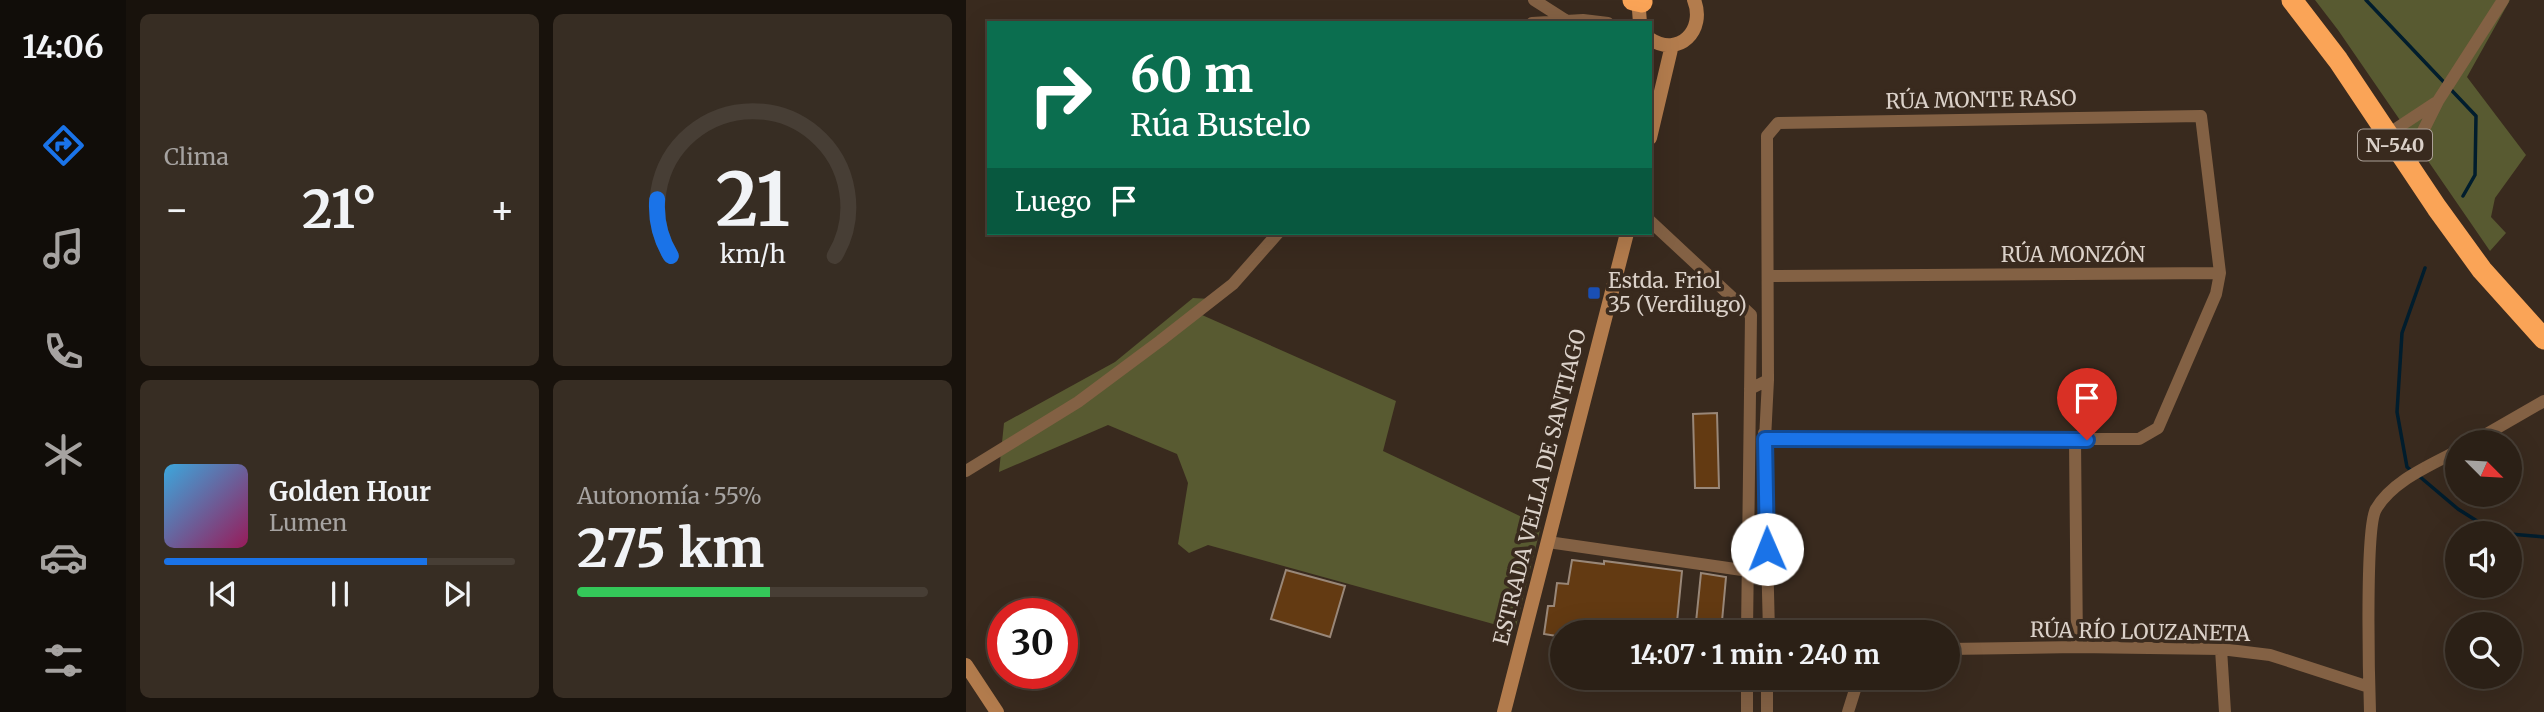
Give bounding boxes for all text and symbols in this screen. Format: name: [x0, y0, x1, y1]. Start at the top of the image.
text: 14:06: [22, 27, 104, 67]
text: 60 m: [1130, 44, 1253, 105]
icon: right: [1015, 49, 1106, 140]
street label: RÚA MONTE RASO: [1885, 83, 2077, 115]
text: Rúa Bustelo: [1130, 105, 1311, 145]
icon: directions: [39, 121, 88, 170]
road number: N-540: [2358, 130, 2432, 160]
text: Clima: [164, 142, 229, 171]
text: 21: [715, 154, 790, 246]
text: 21°: [302, 177, 377, 242]
icon: arrive: [1105, 182, 1143, 220]
text: Luego: [1015, 185, 1091, 218]
text: −: [164, 186, 189, 233]
text: +: [490, 186, 515, 233]
icon: music: [39, 224, 88, 273]
text: km/h: [719, 238, 786, 270]
street label: RÚA MONZÓN: [2001, 240, 2145, 268]
place label: Estda. Friol 35 (Verdilugo): [1608, 267, 1747, 318]
marker: Estda. Friol 35 (Verdilugo): [1586, 285, 1602, 301]
street label: ESTRADA VELLA DE SANTIAGO: [1487, 326, 1592, 648]
icon: phone: [39, 327, 88, 376]
pin: [2057, 368, 2117, 440]
icon: arrive: [2068, 379, 2106, 417]
icon: climate: [39, 430, 88, 479]
north arrow: [2445, 430, 2522, 508]
map controls: [2445, 430, 2522, 689]
text: Golden Hour: [269, 475, 431, 508]
text: Autonomía · 55%: [577, 481, 762, 510]
text: Lumen: [269, 508, 347, 537]
position arrow: [1730, 512, 1804, 586]
text: 275 km: [577, 516, 764, 581]
button: sound: [2445, 521, 2522, 598]
icon: car: [39, 533, 88, 582]
icon: previous: [204, 575, 242, 613]
icon: pause: [321, 575, 359, 613]
icon: next: [438, 575, 476, 613]
speed limit sign: 30: [987, 598, 1078, 689]
button: search: [2445, 612, 2522, 689]
street label: RÚA RÍO LOUZANETA: [2030, 615, 2251, 647]
icon: filters: [39, 636, 88, 685]
text: 14:07 · 1 min · 240 m: [1630, 638, 1880, 671]

